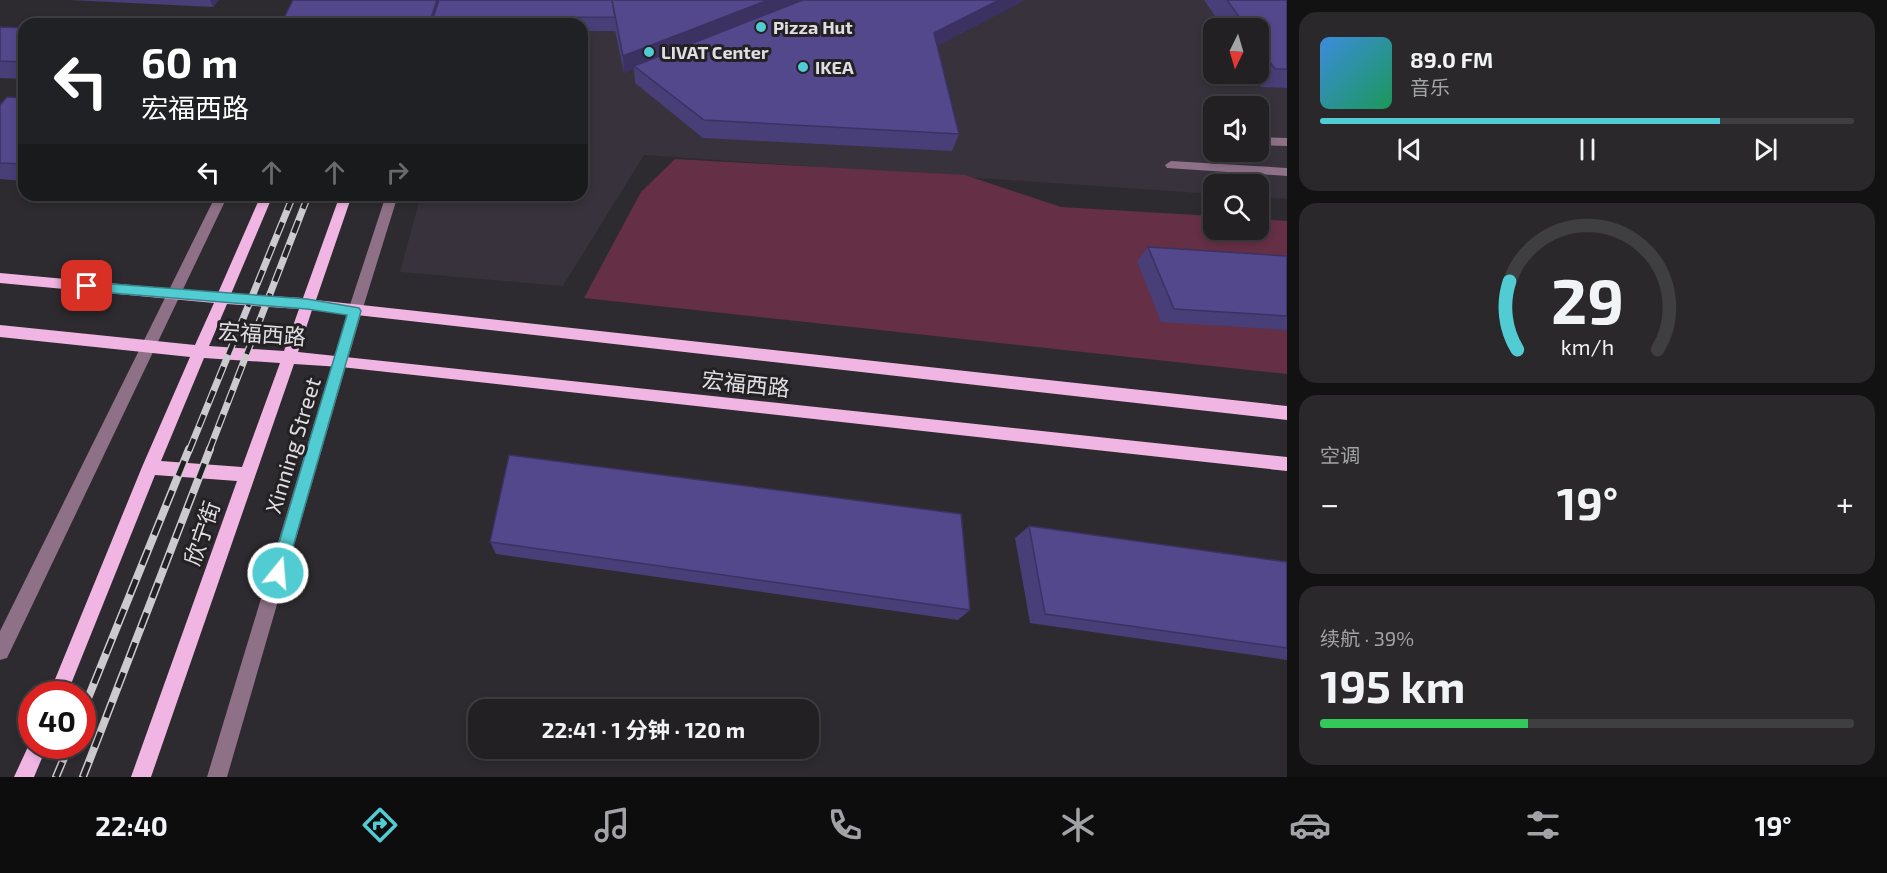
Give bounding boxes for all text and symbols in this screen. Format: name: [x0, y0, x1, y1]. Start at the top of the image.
place label: Pizza Hut: [773, 16, 853, 38]
north arrow: [1203, 18, 1269, 84]
map controls: [1203, 18, 1269, 240]
marker: Pizza Hut: [754, 20, 768, 34]
text: 60 m: [141, 36, 238, 86]
place label: LIVAT Center: [661, 41, 769, 63]
icon: left: [42, 42, 120, 120]
marker: LIVAT Center: [642, 45, 656, 59]
text: 89.0 FM: [1410, 46, 1493, 72]
place label: IKEA: [815, 56, 854, 78]
marker: IKEA: [796, 60, 810, 74]
text: 音乐: [1410, 75, 1450, 99]
text: 宏福西路: [141, 91, 249, 123]
button: sound: [1203, 96, 1269, 162]
icon: previous: [1393, 133, 1426, 166]
icon: pause: [1571, 133, 1604, 166]
icon: next: [1749, 133, 1782, 166]
icon: left: [192, 156, 225, 189]
icon: ahead: [255, 156, 288, 189]
icon: ahead: [318, 156, 351, 189]
icon: right: [381, 156, 414, 189]
button: search: [1203, 174, 1269, 240]
pin: [61, 260, 112, 311]
text: 29: [1550, 262, 1624, 337]
icon: arrive: [70, 269, 103, 302]
street label: 宏福西路: [217, 317, 307, 349]
text: km/h: [1560, 334, 1614, 359]
street label: 宏福西路: [701, 365, 791, 401]
street label: Xinning Street: [259, 374, 325, 516]
text: 空调: [1320, 443, 1360, 467]
text: 19°: [1557, 475, 1618, 529]
text: −: [1320, 483, 1339, 523]
text: +: [1836, 483, 1854, 523]
street label: 欣宁街: [178, 498, 224, 568]
position arrow: [246, 541, 310, 605]
text: 续航 · 39%: [1320, 626, 1414, 650]
text: 195 km: [1320, 658, 1465, 712]
speed limit sign: 40: [18, 681, 96, 759]
text: 22:41 · 1 分钟 · 120 m: [542, 716, 745, 742]
icon: directions: [359, 804, 401, 846]
icon: music: [591, 804, 633, 846]
icon: phone: [824, 804, 866, 846]
icon: climate: [1057, 804, 1099, 846]
icon: car: [1289, 804, 1331, 846]
icon: filters: [1522, 804, 1564, 846]
text: 22:40: [95, 809, 168, 841]
text: 19°: [1755, 809, 1792, 841]

